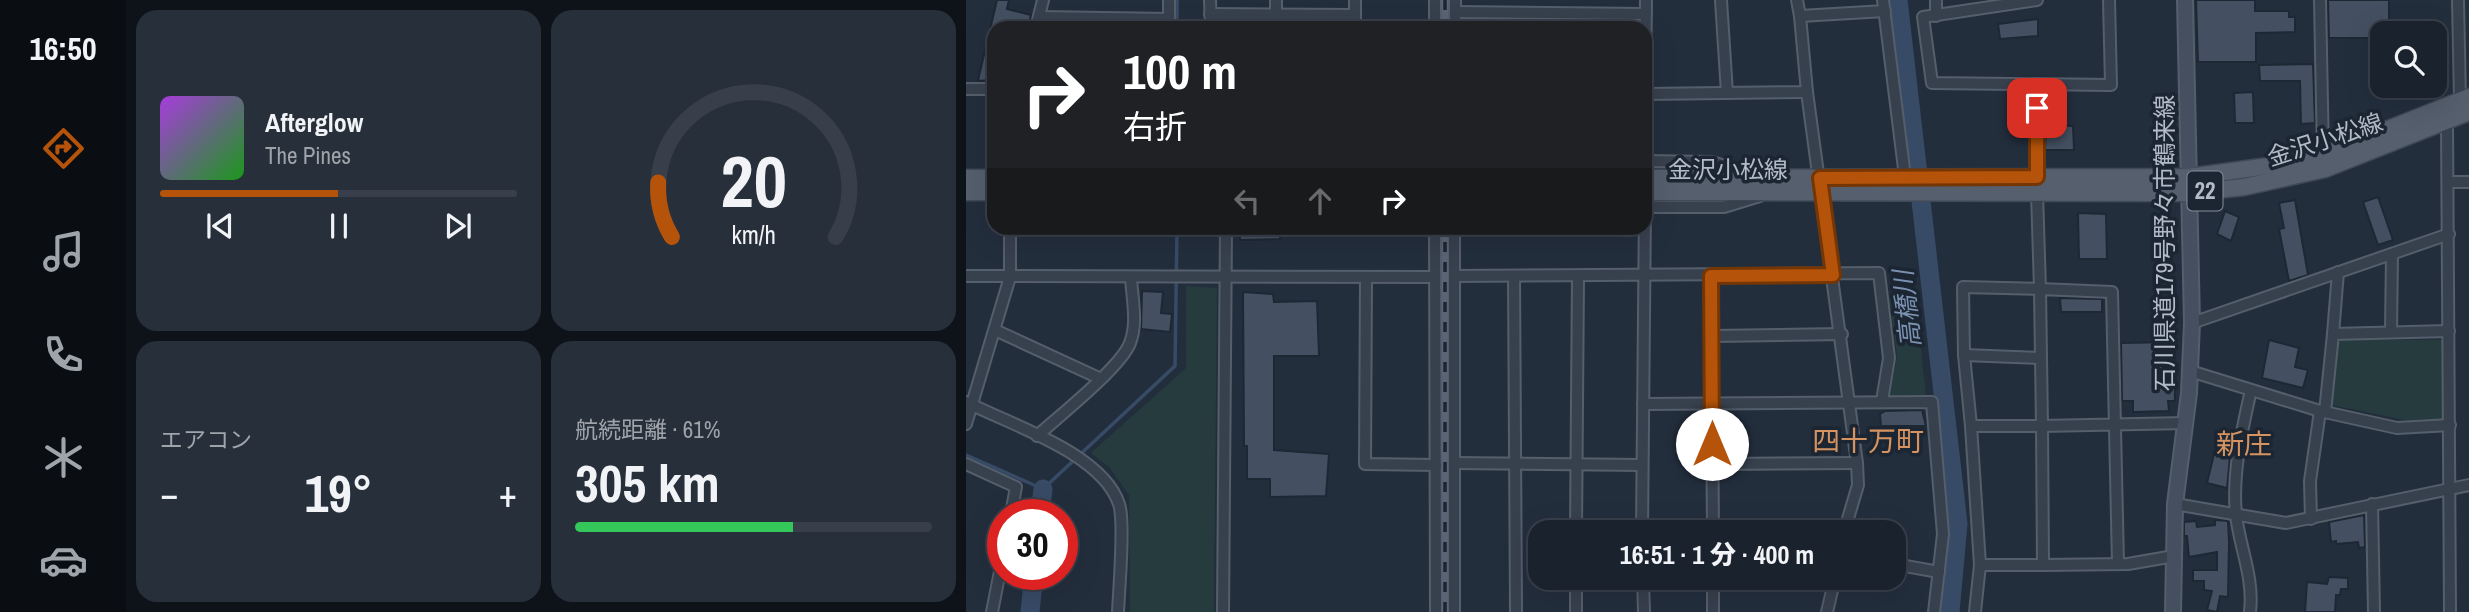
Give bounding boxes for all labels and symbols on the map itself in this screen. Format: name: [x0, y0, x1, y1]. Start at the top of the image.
pin: [2007, 78, 2067, 138]
street label: 石川県道179号野々市鶴来線: [2148, 95, 2180, 391]
street label: 金沢小松線: [2263, 105, 2387, 173]
street label: 金沢小松線: [1668, 153, 1788, 185]
road number: 22: [2188, 172, 2222, 210]
water label: 高橋川: [1885, 265, 1928, 350]
position arrow: [1675, 407, 1749, 481]
district label: 四十万町: [1812, 422, 1924, 460]
district label: 新庄: [2216, 425, 2272, 463]
speed limit sign: 30: [987, 499, 1078, 590]

